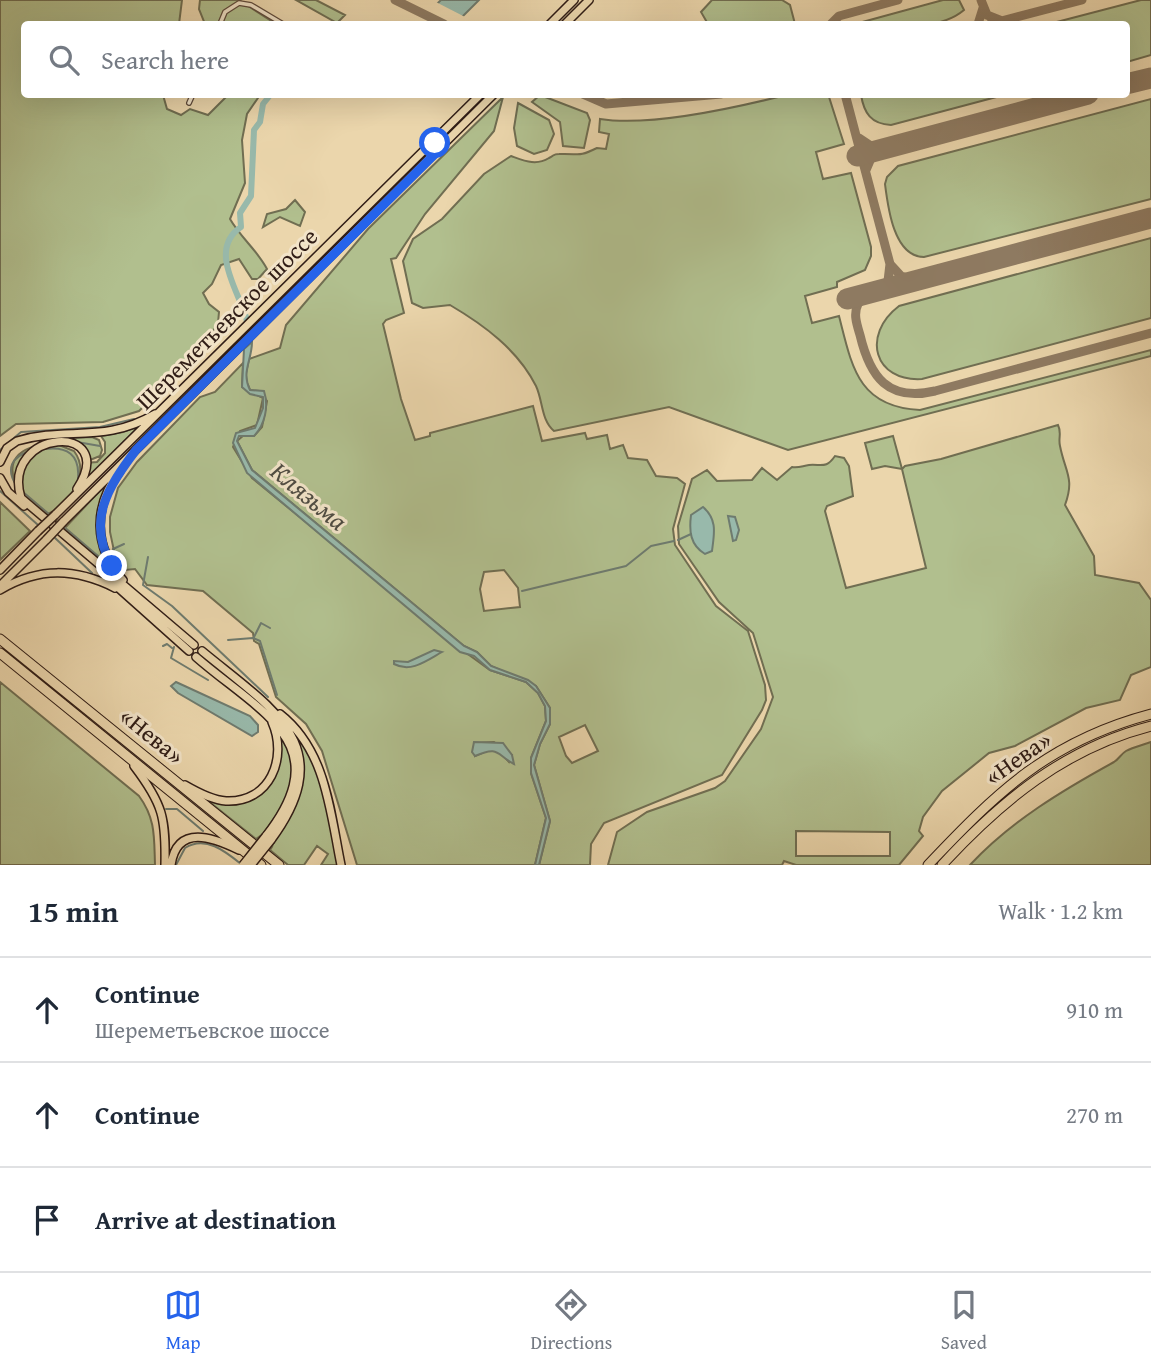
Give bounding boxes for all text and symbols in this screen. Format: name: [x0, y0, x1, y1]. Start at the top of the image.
search box: [21, 21, 1130, 98]
text: Search here: [101, 40, 229, 79]
icon: search: [45, 41, 83, 79]
route start: [419, 127, 450, 158]
street label: Шереметьевское шоссе: [128, 220, 326, 418]
water label: Клязьма: [262, 452, 356, 539]
route end: [96, 550, 127, 581]
street label: «Нева»: [113, 699, 192, 773]
street label: «Нева»: [977, 722, 1058, 793]
text: 15 min: [28, 889, 118, 933]
text: Walk · 1.2 km: [998, 894, 1123, 927]
text: Continue: [95, 974, 200, 1013]
icon: ahead: [28, 991, 66, 1029]
text: 910 m: [1066, 993, 1123, 1026]
text: Шереметьевское шоссе: [95, 1013, 330, 1046]
text: Continue: [95, 1095, 200, 1134]
icon: ahead: [28, 1096, 66, 1134]
text: 270 m: [1066, 1098, 1123, 1131]
text: Arrive at destination: [95, 1200, 336, 1239]
icon: arrive: [28, 1201, 66, 1239]
tab: Map: [164, 1286, 202, 1356]
tab: Directions: [531, 1286, 612, 1356]
tab: Saved: [941, 1286, 987, 1356]

